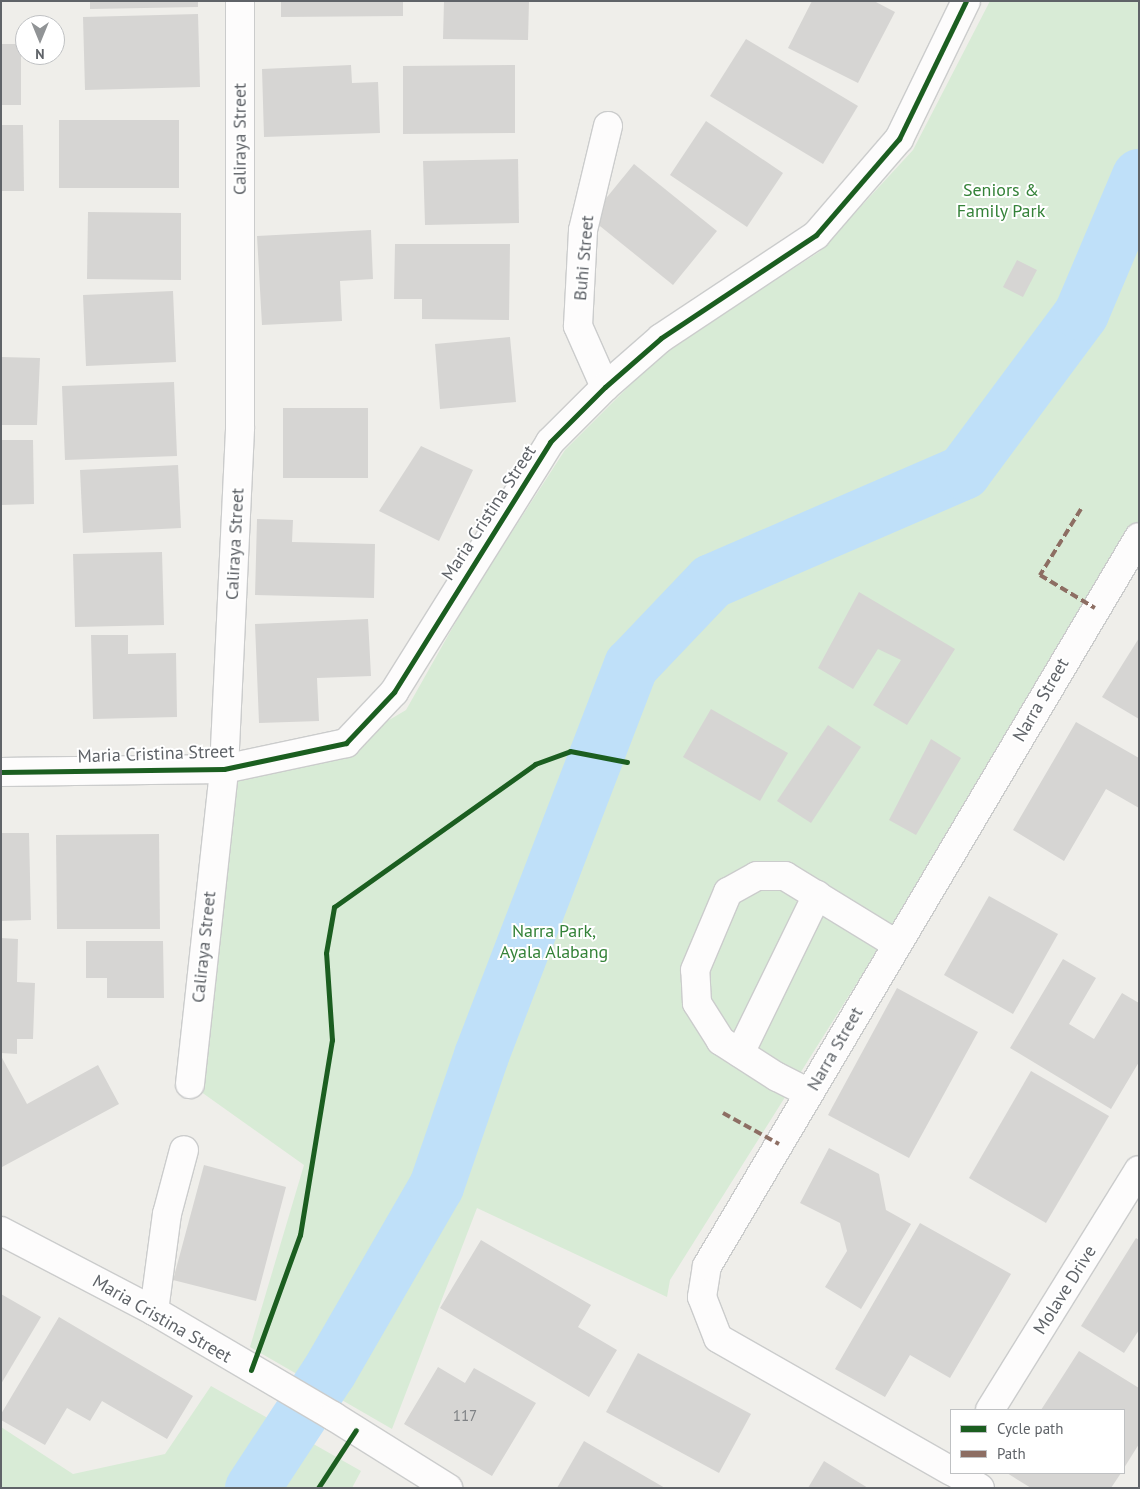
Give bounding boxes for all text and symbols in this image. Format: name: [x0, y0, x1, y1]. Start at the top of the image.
north arrow: [15, 15, 65, 65]
text: N: [35, 45, 45, 63]
street label: Caliraya Street: [229, 83, 251, 195]
park label: Seniors & Family Park: [956, 180, 1046, 222]
street label: Buhi Street: [570, 214, 598, 302]
street label: Maria Cristina Street: [437, 441, 541, 585]
street label: Caliraya Street: [221, 487, 249, 601]
street label: Narra Street: [1008, 654, 1074, 746]
street label: Maria Cristina Street: [77, 740, 235, 768]
street label: Caliraya Street: [187, 890, 221, 1004]
park label: Narra Park, Ayala Alabang: [499, 921, 609, 964]
street label: Narra Street: [802, 1003, 868, 1095]
street label: Molave Drive: [1029, 1242, 1101, 1338]
street label: Maria Cristina Street: [89, 1270, 235, 1368]
house number: 117: [453, 1407, 477, 1425]
legend: [950, 1409, 1125, 1474]
text: Cycle path: [997, 1419, 1063, 1438]
text: Path: [997, 1444, 1026, 1463]

